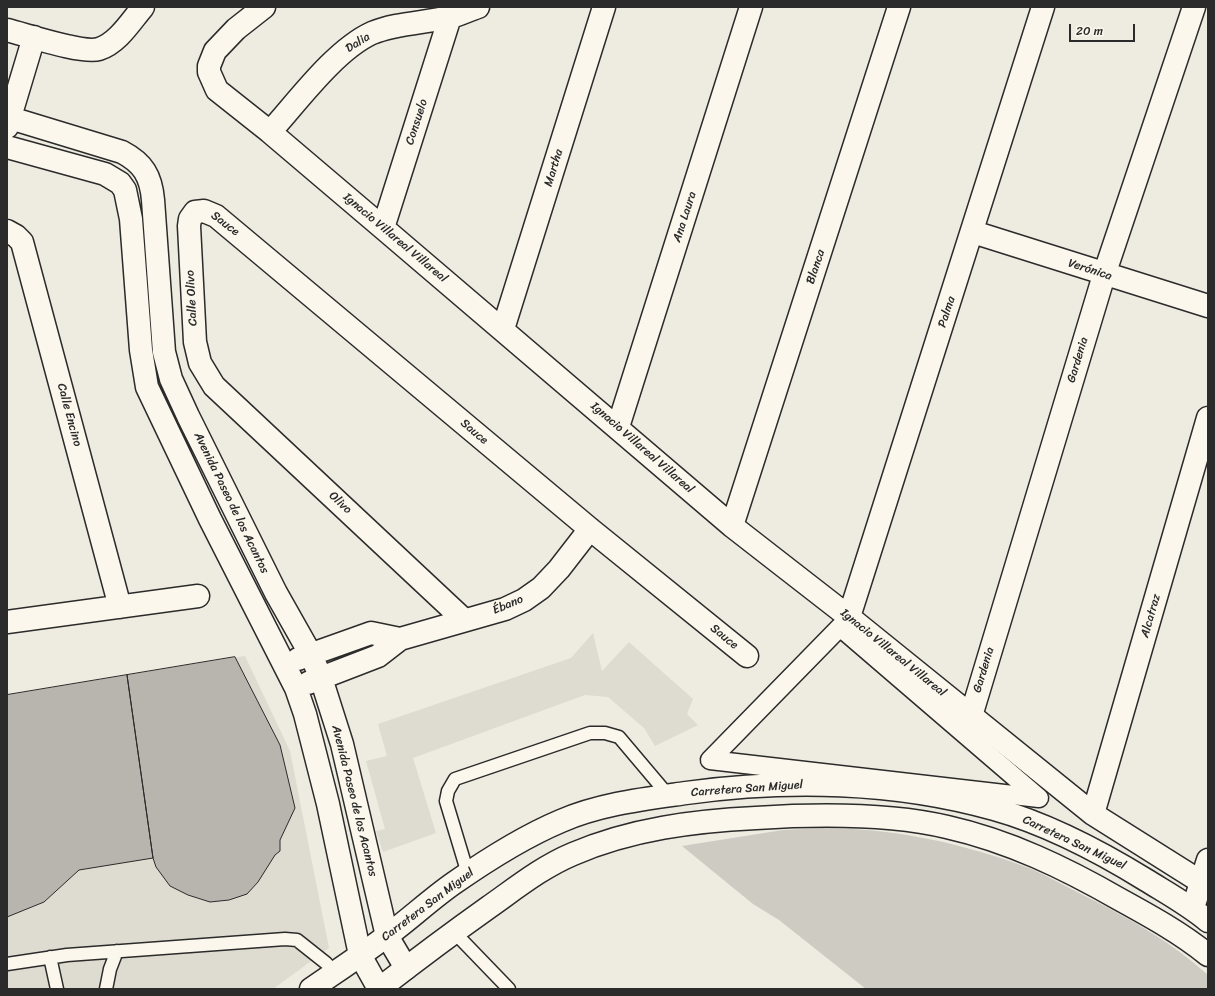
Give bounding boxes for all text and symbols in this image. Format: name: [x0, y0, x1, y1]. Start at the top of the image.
scale bar: [1071, 16, 1137, 42]
text: 20 m: [1076, 20, 1103, 42]
street label: Dalia: [343, 30, 373, 56]
street label: Consuelo: [403, 97, 431, 147]
street label: Martha: [542, 148, 566, 188]
street label: Ignacio Villareal Villareal: [340, 190, 450, 286]
street label: Ana Laura: [670, 190, 700, 244]
street label: Sauce: [208, 209, 242, 239]
street label: Blanca: [804, 248, 828, 286]
street label: Verónica: [1066, 256, 1114, 284]
street label: Calle Olivo: [183, 270, 201, 326]
street label: Palma: [935, 295, 959, 329]
street label: Gardenia: [1064, 336, 1092, 384]
street label: Calle Encino: [54, 382, 84, 448]
street label: Ignacio Villareal Villareal: [588, 399, 696, 497]
street label: Sauce: [457, 416, 491, 448]
street label: Avenida Paseo de los Acantos: [190, 430, 272, 576]
street label: Olivo: [326, 489, 354, 517]
street label: Ébano: [491, 592, 525, 618]
street label: Alcatraz: [1138, 592, 1164, 640]
street label: Ignacio Villareal Villareal: [837, 606, 949, 700]
street label: Sauce: [707, 621, 741, 653]
street label: Gardenia: [970, 646, 998, 694]
street label: Avenida Paseo de los Acantos: [328, 724, 380, 878]
street label: Carretera San Miguel: [691, 778, 803, 800]
street label: Carretera San Miguel: [1020, 813, 1128, 873]
street label: Carretera San Miguel: [379, 866, 477, 944]

